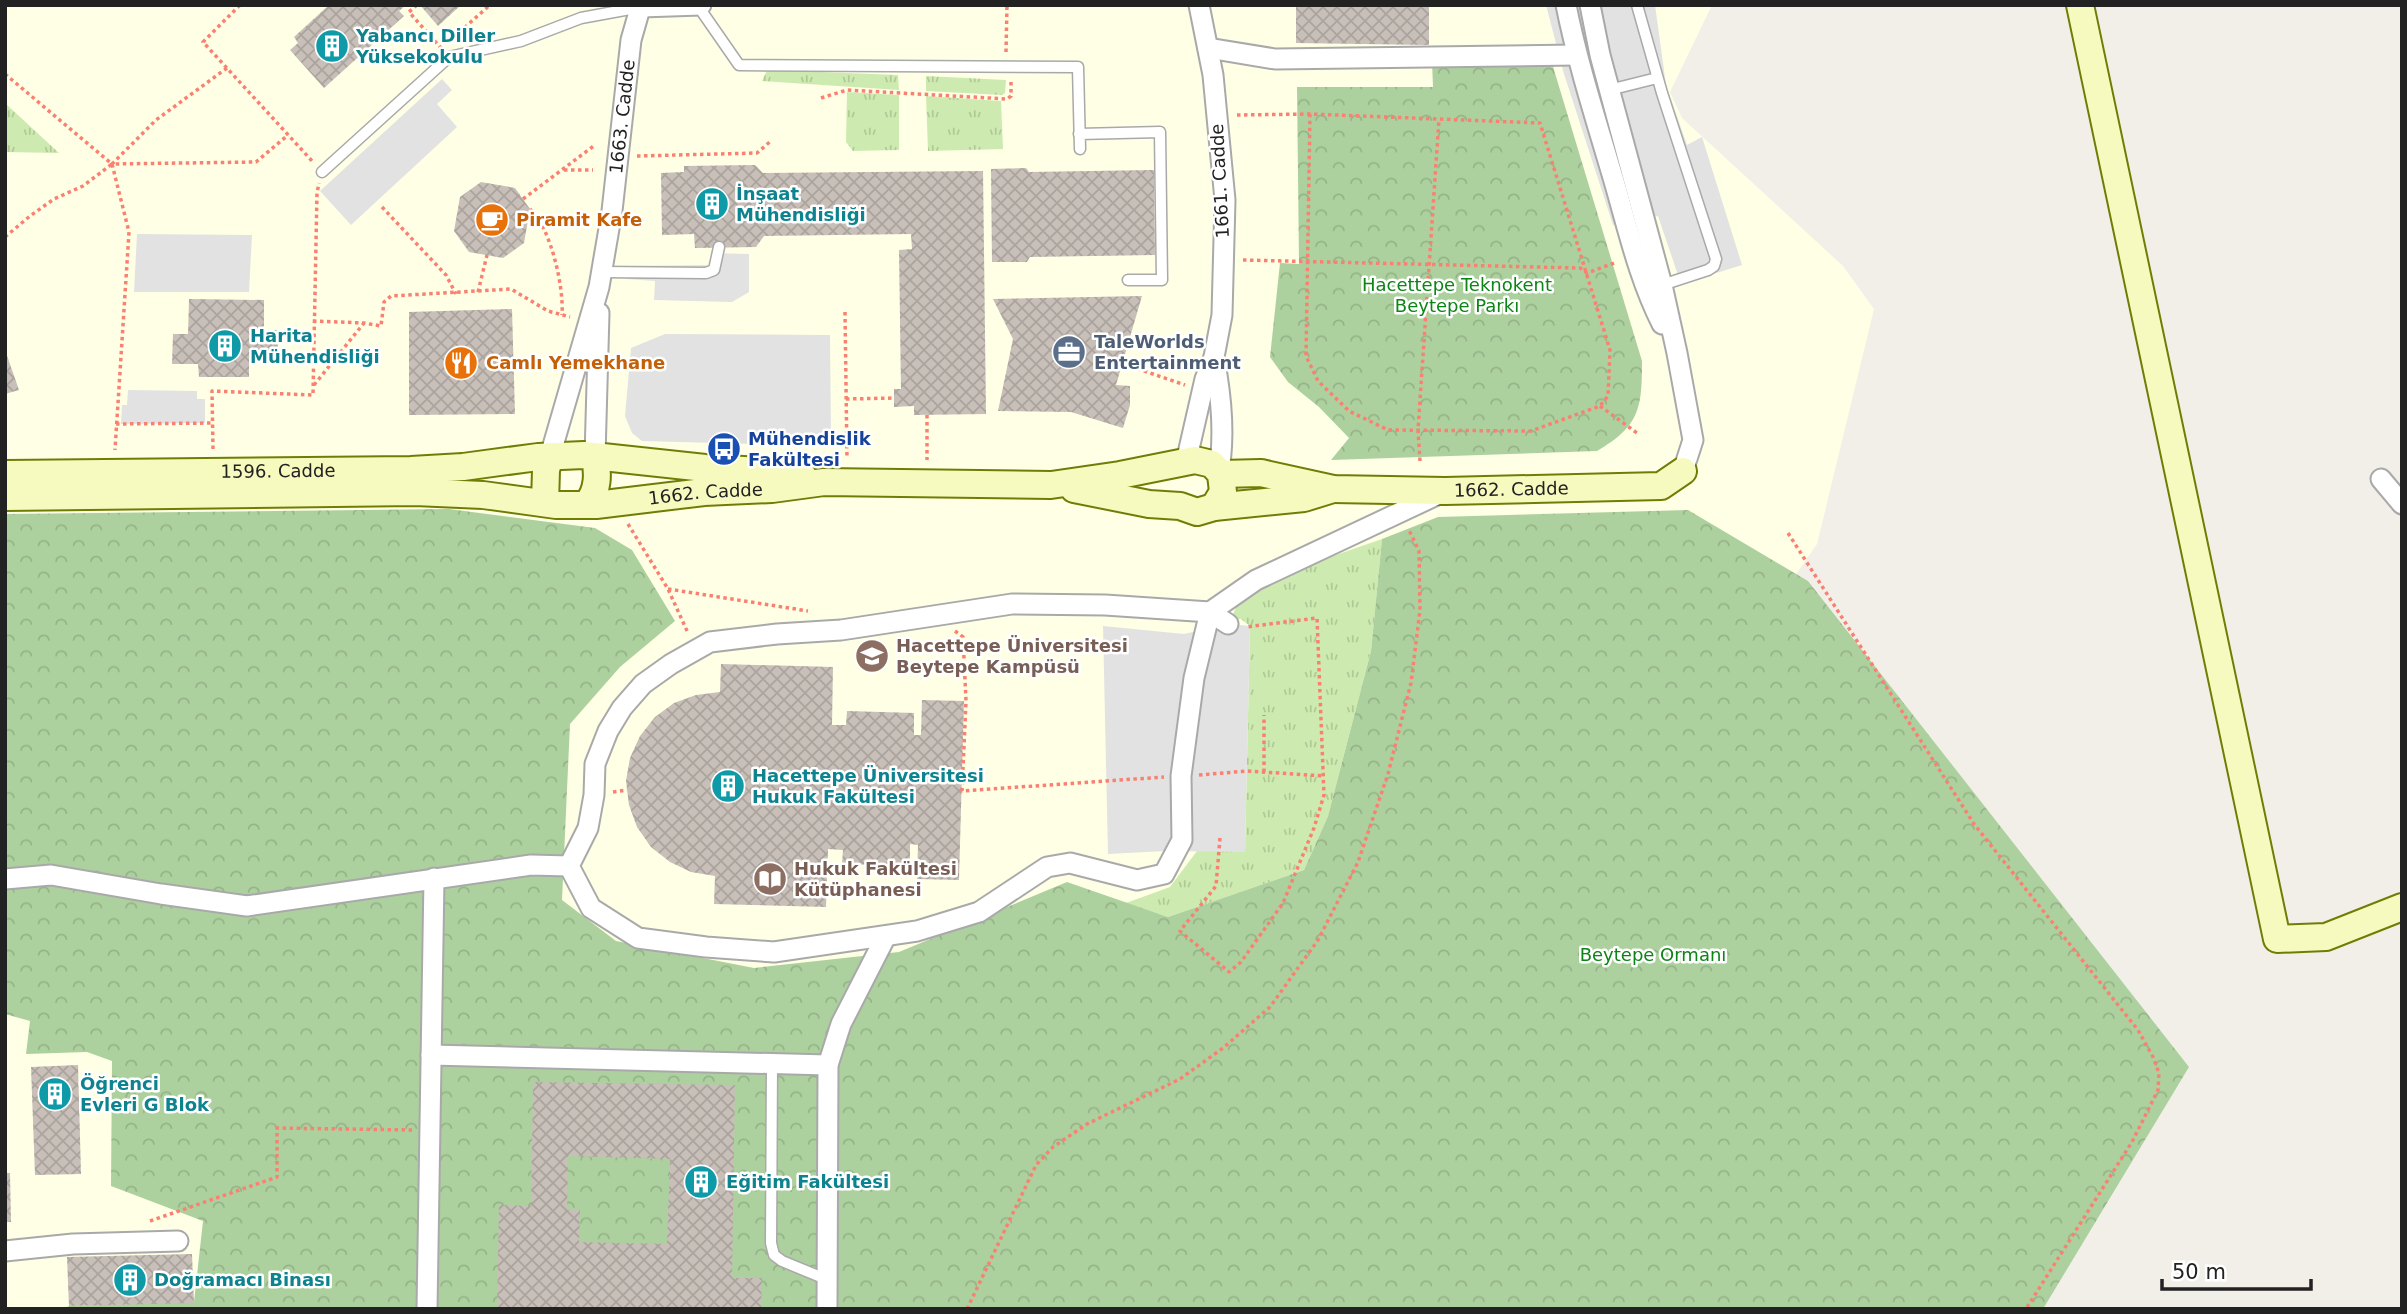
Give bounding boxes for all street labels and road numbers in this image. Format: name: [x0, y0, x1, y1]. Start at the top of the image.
street label: 1663. Cadde: [605, 58, 639, 175]
street label: 1661. Cadde: [1206, 123, 1233, 239]
street label: 1596. Cadde: [220, 460, 336, 482]
street label: 1662. Cadde: [1454, 477, 1569, 501]
street label: 1662. Cadde: [647, 478, 763, 509]

